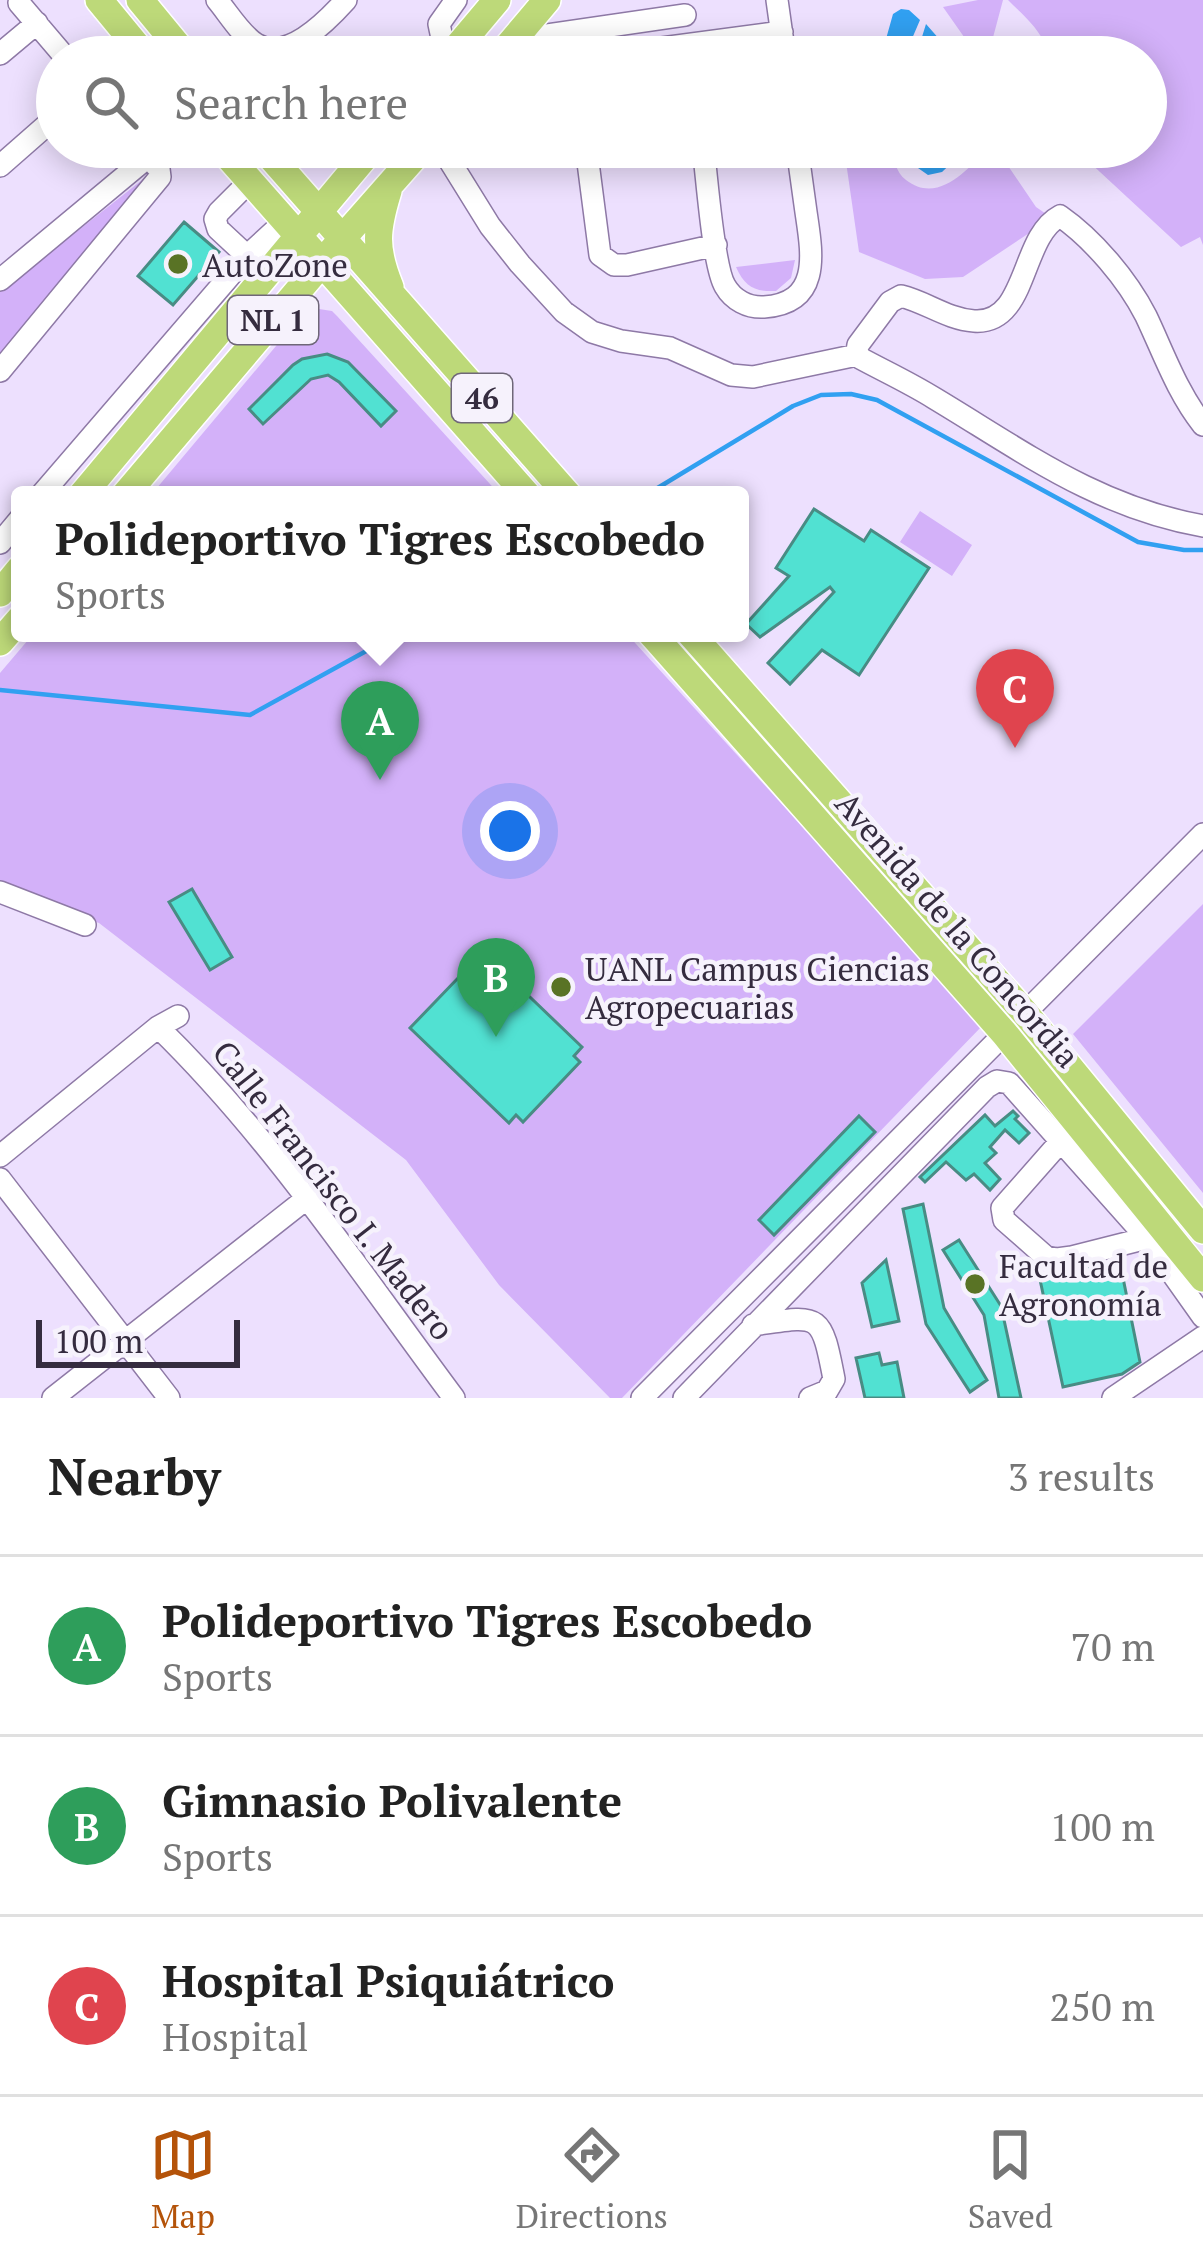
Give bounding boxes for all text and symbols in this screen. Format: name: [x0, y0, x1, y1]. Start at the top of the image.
search box: [36, 36, 1167, 168]
icon: search: [78, 69, 144, 135]
text: Search here: [174, 72, 408, 132]
place label: AutoZone: [202, 243, 348, 286]
marker: AutoZone: [165, 251, 191, 277]
road number: NL 1: [228, 296, 318, 344]
road number: 46: [452, 374, 512, 422]
popup: [11, 486, 749, 642]
text: Polideportivo Tigres Escobedo: [55, 508, 705, 568]
text: Sports: [55, 568, 166, 620]
pin: C: [976, 649, 1054, 748]
pin: A: [341, 681, 419, 780]
street label: Avenida de la Concordia: [826, 782, 1090, 1076]
your location: [480, 801, 540, 861]
pin: B: [457, 938, 535, 1037]
place label: UANL Campus Ciencias Agropecuarias: [585, 947, 930, 1028]
marker: UANL Campus Ciencias Agropecuarias: [548, 974, 574, 1000]
street label: Calle Francisco I. Madero: [204, 1032, 464, 1348]
place label: Facultad de Agronomía: [999, 1244, 1168, 1325]
marker: Facultad de Agronomía: [962, 1271, 988, 1297]
scale bar: [36, 1314, 240, 1367]
text: 100 m: [54, 1319, 143, 1362]
text: Nearby: [48, 1442, 221, 1510]
text: 3 results: [1008, 1450, 1155, 1502]
text: Polideportivo Tigres Escobedo: [162, 1590, 812, 1650]
text: A: [73, 1620, 101, 1672]
text: 70 m: [1070, 1620, 1155, 1672]
text: Sports: [162, 1650, 273, 1702]
text: Gimnasio Polivalente: [162, 1770, 622, 1830]
text: B: [74, 1800, 100, 1852]
text: 100 m: [1050, 1800, 1155, 1852]
text: Sports: [162, 1830, 273, 1882]
text: Hospital Psiquiátrico: [162, 1950, 615, 2010]
text: C: [74, 1980, 100, 2032]
text: 250 m: [1050, 1980, 1155, 2032]
text: Hospital: [162, 2010, 309, 2062]
tab: Map: [150, 2122, 216, 2237]
tab: Directions: [516, 2122, 668, 2237]
tab: Saved: [968, 2122, 1053, 2237]

